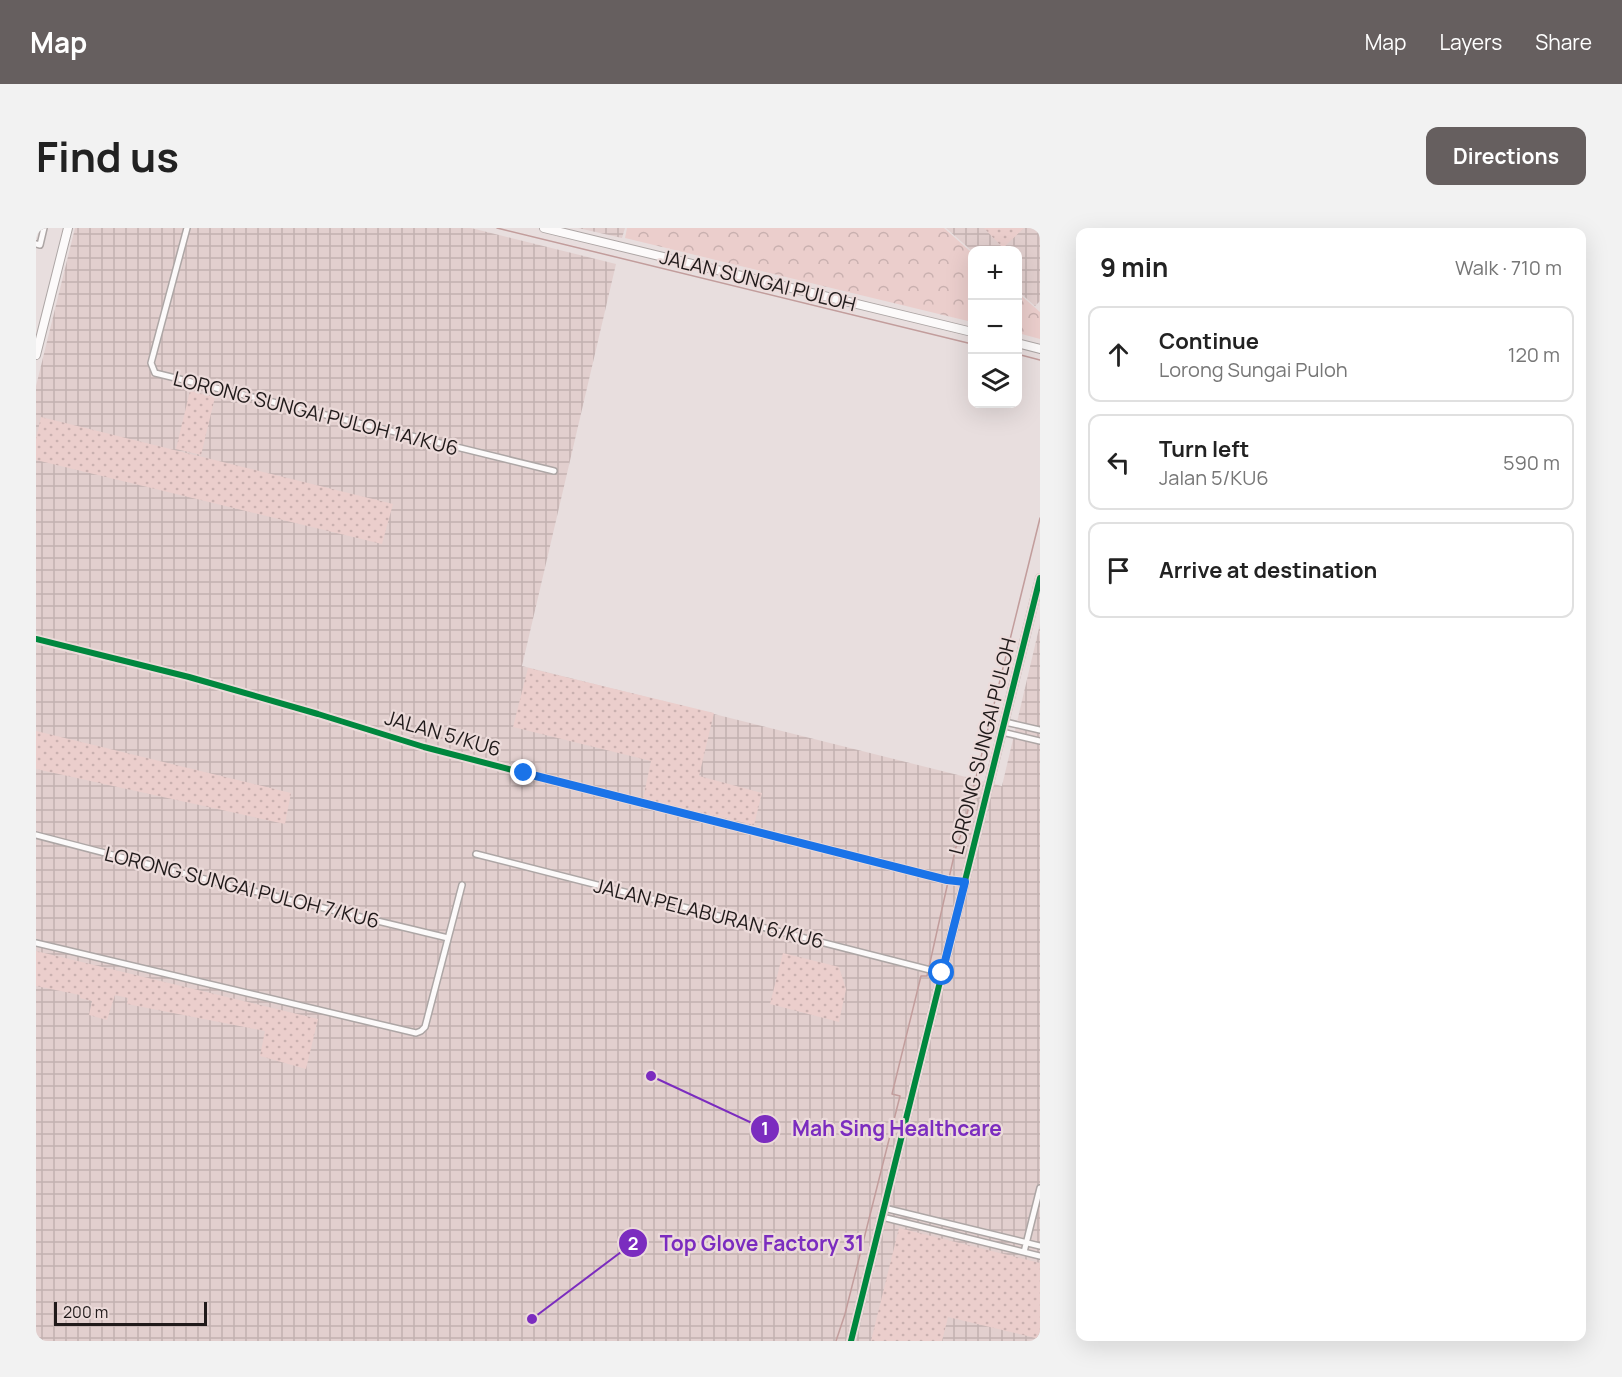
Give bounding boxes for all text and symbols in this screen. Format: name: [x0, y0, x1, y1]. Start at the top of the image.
text: Map: [30, 23, 87, 61]
text: Map: [1365, 28, 1406, 56]
text: Layers: [1439, 28, 1502, 56]
text: Share: [1535, 28, 1592, 56]
text: Find us: [36, 127, 179, 185]
button: Directions: [1426, 127, 1586, 185]
street label: JALAN SUNGAI PULOH: [657, 243, 859, 317]
map controls: [968, 246, 1022, 408]
button: +: [968, 246, 1022, 300]
text: 9 min: [1100, 249, 1168, 285]
text: Walk · 710 m: [1455, 254, 1562, 281]
button: −: [968, 300, 1022, 354]
text: Continue: [1159, 326, 1259, 356]
icon: ahead: [1102, 338, 1135, 371]
text: 120 m: [1508, 341, 1560, 368]
button: layers: [968, 354, 1022, 408]
text: Lorong Sungai Puloh: [1159, 356, 1348, 383]
street label: LORONG SUNGAI PULOH 1A/KU6: [171, 364, 461, 462]
text: Turn left: [1159, 434, 1249, 464]
icon: left: [1102, 446, 1135, 479]
text: 590 m: [1503, 449, 1560, 476]
text: Jalan 5/KU6: [1159, 464, 1269, 491]
icon: arrive: [1102, 554, 1135, 587]
text: Arrive at destination: [1159, 555, 1377, 585]
street label: LORONG SUNGAI PULOH: [942, 635, 1022, 857]
street label: JALAN 5/KU6: [382, 704, 504, 762]
route end: [510, 759, 536, 785]
street label: LORONG SUNGAI PULOH 7/KU6: [102, 840, 382, 934]
street label: JALAN PELABURAN 6/KU6: [591, 871, 827, 955]
route start: [928, 959, 954, 985]
callout: Mah Sing Healthcare: [750, 1109, 1014, 1148]
text: Mah Sing Healthcare: [792, 1114, 1002, 1142]
text: 1: [761, 1116, 769, 1140]
callout: Top Glove Factory 31: [618, 1224, 876, 1263]
text: Top Glove Factory 31: [660, 1229, 864, 1257]
text: 2: [628, 1231, 638, 1255]
scale bar: [54, 1299, 207, 1326]
text: 200 m: [63, 1301, 108, 1323]

